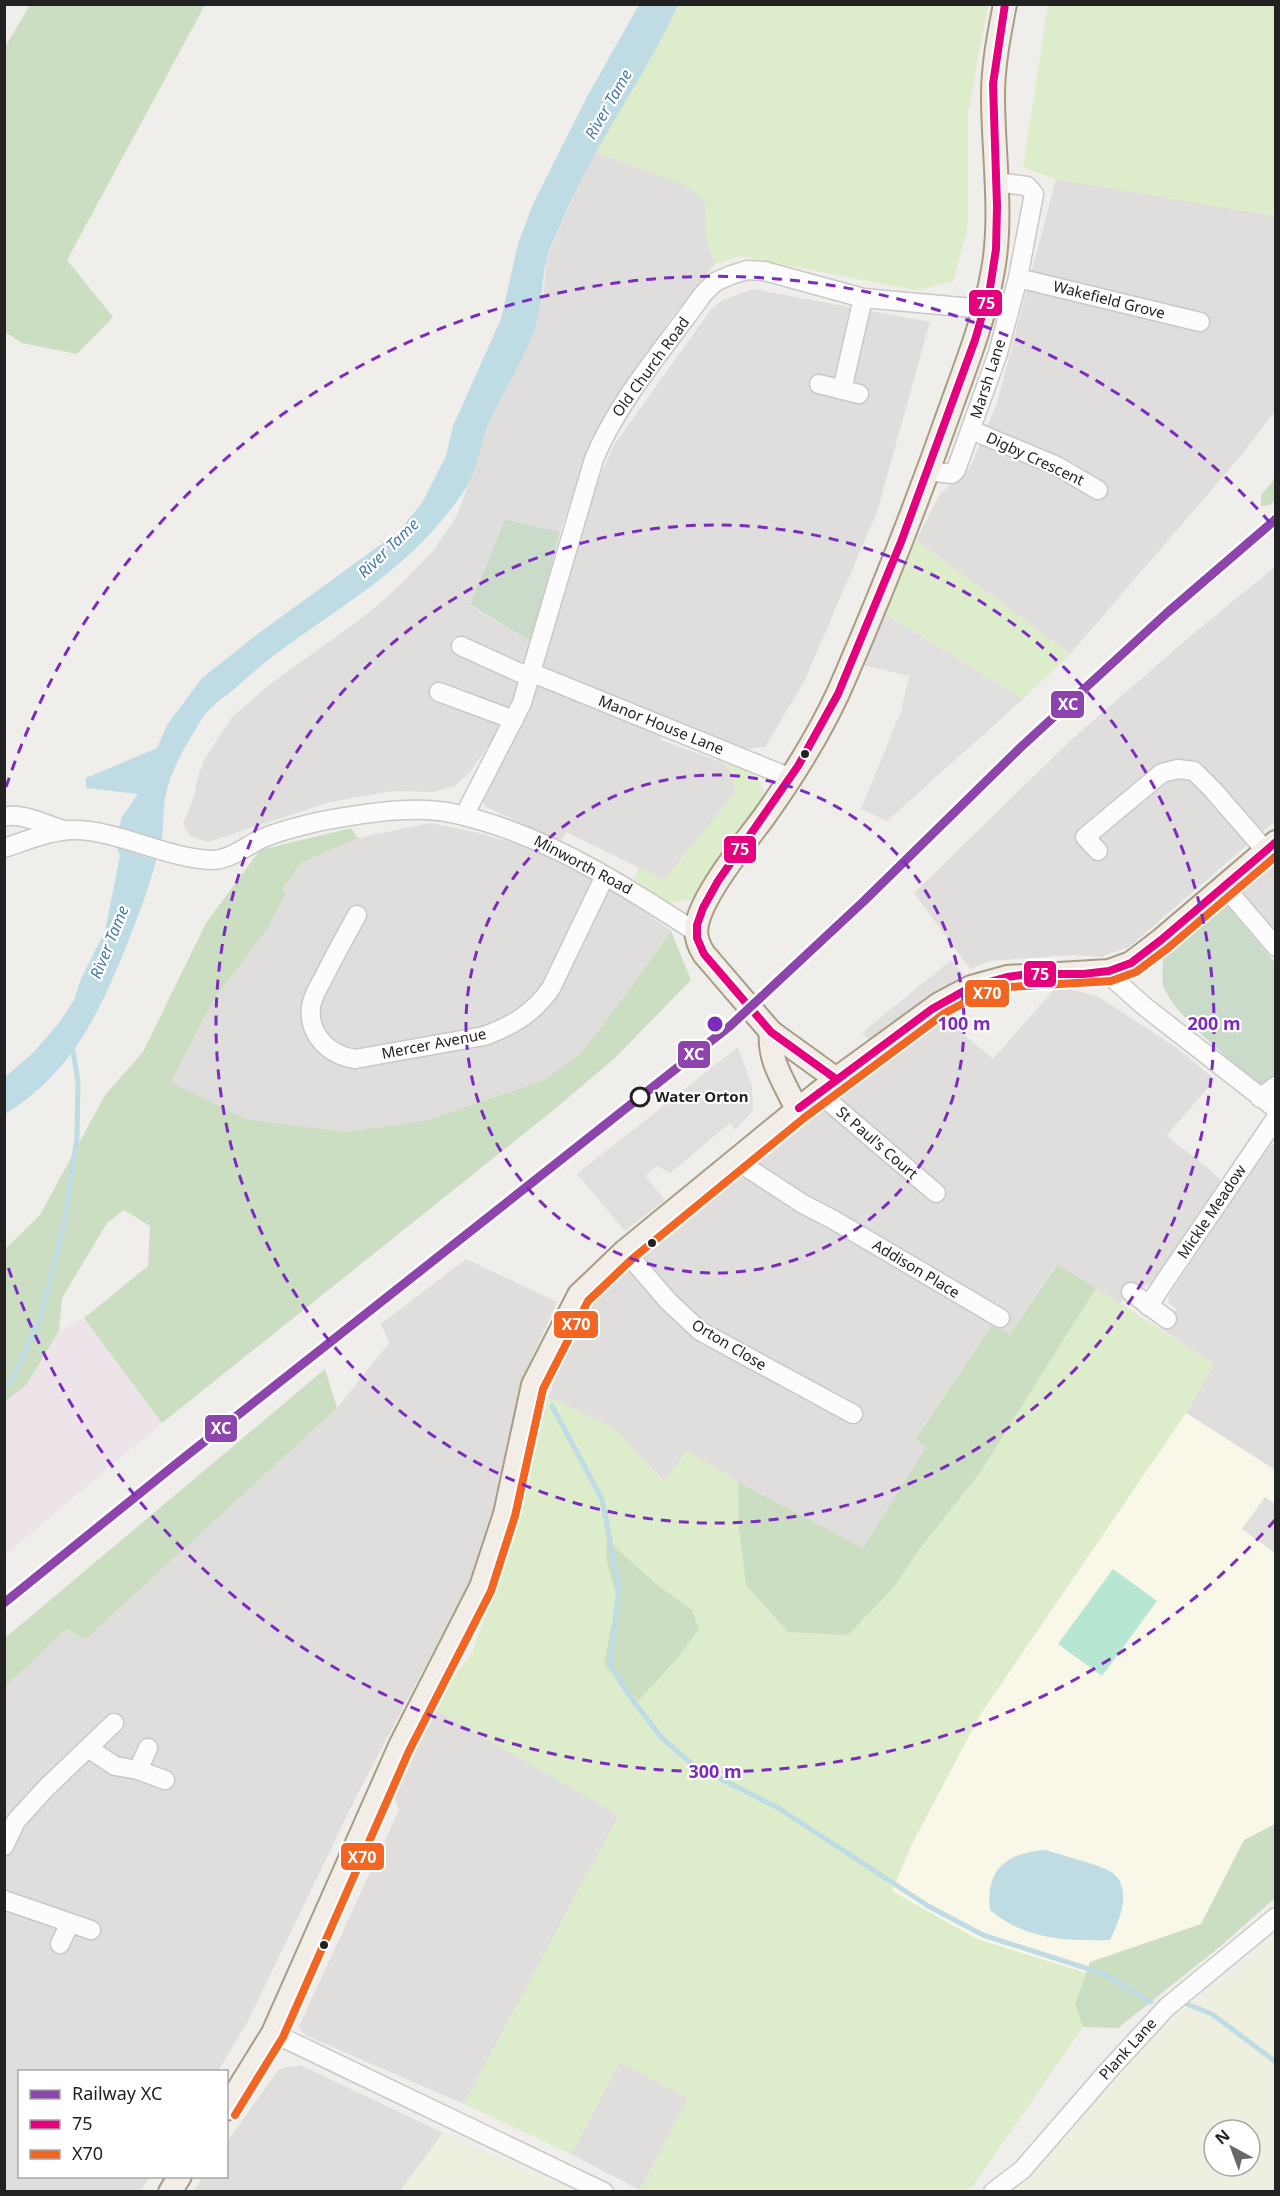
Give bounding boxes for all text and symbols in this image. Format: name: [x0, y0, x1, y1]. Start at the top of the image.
water label: River Tame: [579, 65, 637, 143]
street label: Wakefield Grove: [1051, 275, 1167, 323]
line badge: 75: [968, 289, 1003, 317]
text: 75: [977, 292, 995, 314]
street label: Old Church Road: [607, 312, 693, 420]
street label: Marsh Lane: [965, 336, 1009, 421]
street label: Digby Crescent: [983, 427, 1088, 490]
water label: River Tame: [353, 513, 423, 583]
street label: Manor House Lane: [596, 690, 727, 758]
line badge: XC: [1050, 690, 1085, 719]
text: XC: [1058, 693, 1078, 715]
unlabelled marker: [799, 748, 811, 760]
street label: Minworth Road: [531, 830, 636, 898]
line badge: 75: [723, 835, 757, 864]
text: 75: [731, 838, 749, 860]
water label: River Tame: [84, 902, 134, 982]
line badge: 75: [1023, 960, 1057, 988]
text: 75: [1031, 963, 1049, 985]
line badge: X70: [964, 979, 1010, 1008]
text: X70: [972, 982, 1002, 1004]
text: 100 m: [937, 1011, 991, 1035]
text: 200 m: [1187, 1011, 1241, 1035]
centre of rings: [705, 1014, 725, 1034]
street label: Mercer Avenue: [380, 1023, 488, 1063]
line badge: XC: [677, 1040, 711, 1069]
text: XC: [684, 1043, 704, 1065]
place label: Water Orton: [655, 1086, 748, 1106]
marker: Water Orton: [630, 1087, 650, 1107]
street label: St Paul's Court: [833, 1101, 923, 1184]
street label: Mickle Meadow: [1172, 1160, 1250, 1262]
street label: Addison Place: [869, 1234, 964, 1302]
unlabelled marker: [646, 1237, 658, 1249]
line badge: X70: [553, 1310, 599, 1339]
text: X70: [561, 1313, 591, 1335]
street label: Orton Close: [689, 1314, 771, 1374]
line badge: XC: [204, 1414, 238, 1443]
text: XC: [211, 1417, 231, 1439]
text: 300 m: [688, 1759, 742, 1783]
line badge: X70: [340, 1842, 385, 1871]
text: X70: [347, 1846, 377, 1868]
unlabelled marker: [318, 1939, 330, 1951]
street label: Plank Lane: [1094, 2013, 1160, 2083]
legend: [18, 2070, 228, 2178]
text: Railway XC: [72, 2081, 162, 2105]
text: 75: [72, 2111, 93, 2135]
north arrow: [1202, 2118, 1262, 2178]
text: N: [1210, 2124, 1234, 2149]
text: X70: [72, 2141, 103, 2165]

